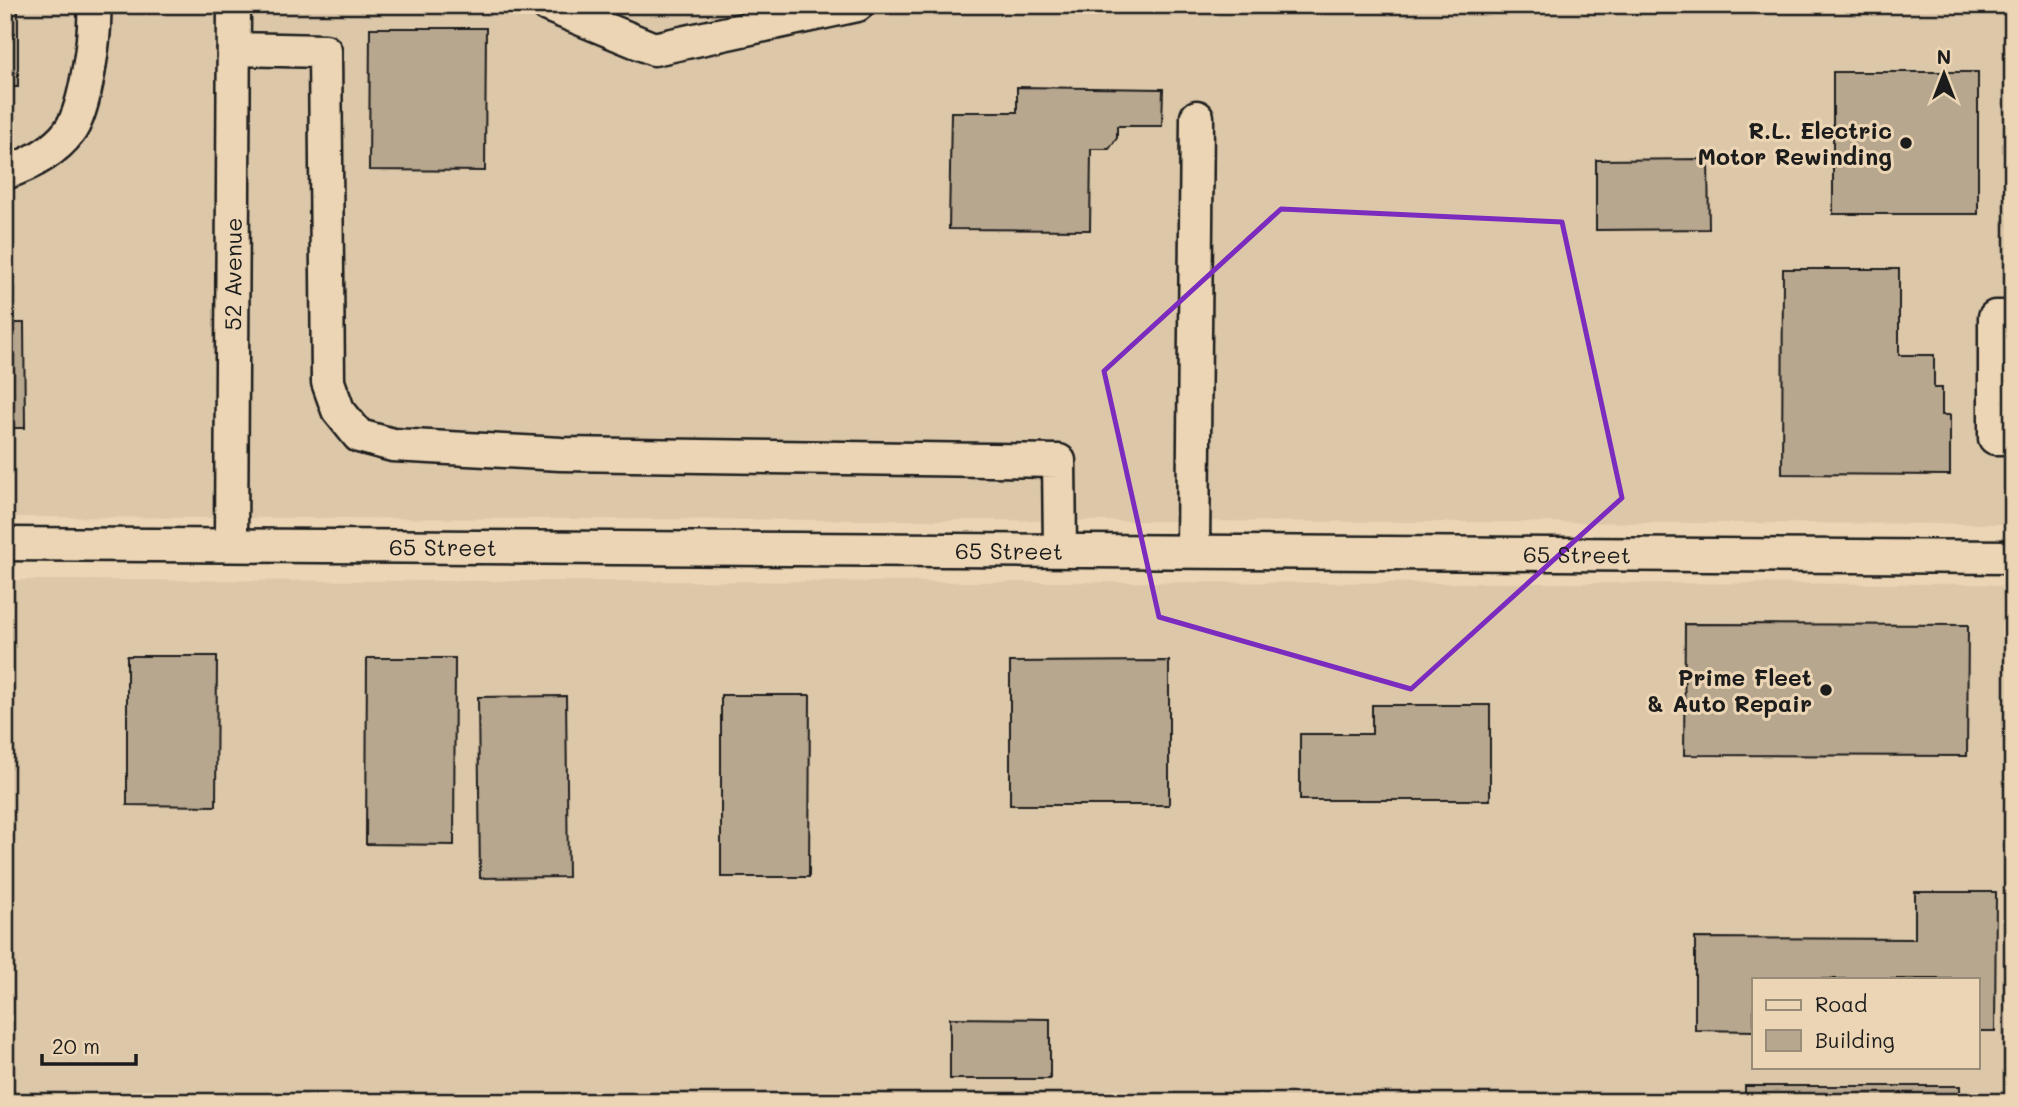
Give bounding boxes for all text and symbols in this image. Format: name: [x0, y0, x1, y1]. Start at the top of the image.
north arrow: [1910, 38, 1980, 108]
text: N: [1937, 44, 1951, 69]
place label: R.L. Electric Motor Rewinding: [1697, 115, 1892, 171]
marker: R.L. Electric Motor Rewinding: [1898, 135, 1914, 151]
street label: 52 Avenue: [217, 217, 248, 331]
street label: 65 Street: [389, 531, 497, 562]
street label: 65 Street: [955, 535, 1063, 566]
street label: 65 Street: [1523, 539, 1631, 570]
place label: Prime Fleet & Auto Repair: [1647, 662, 1812, 718]
marker: Prime Fleet & Auto Repair: [1818, 682, 1834, 698]
legend: [1752, 978, 1980, 1068]
text: Road: [1815, 990, 1867, 1017]
scale bar: [42, 1023, 136, 1067]
text: Building: [1815, 1026, 1895, 1053]
text: 20 m: [52, 1032, 100, 1059]

